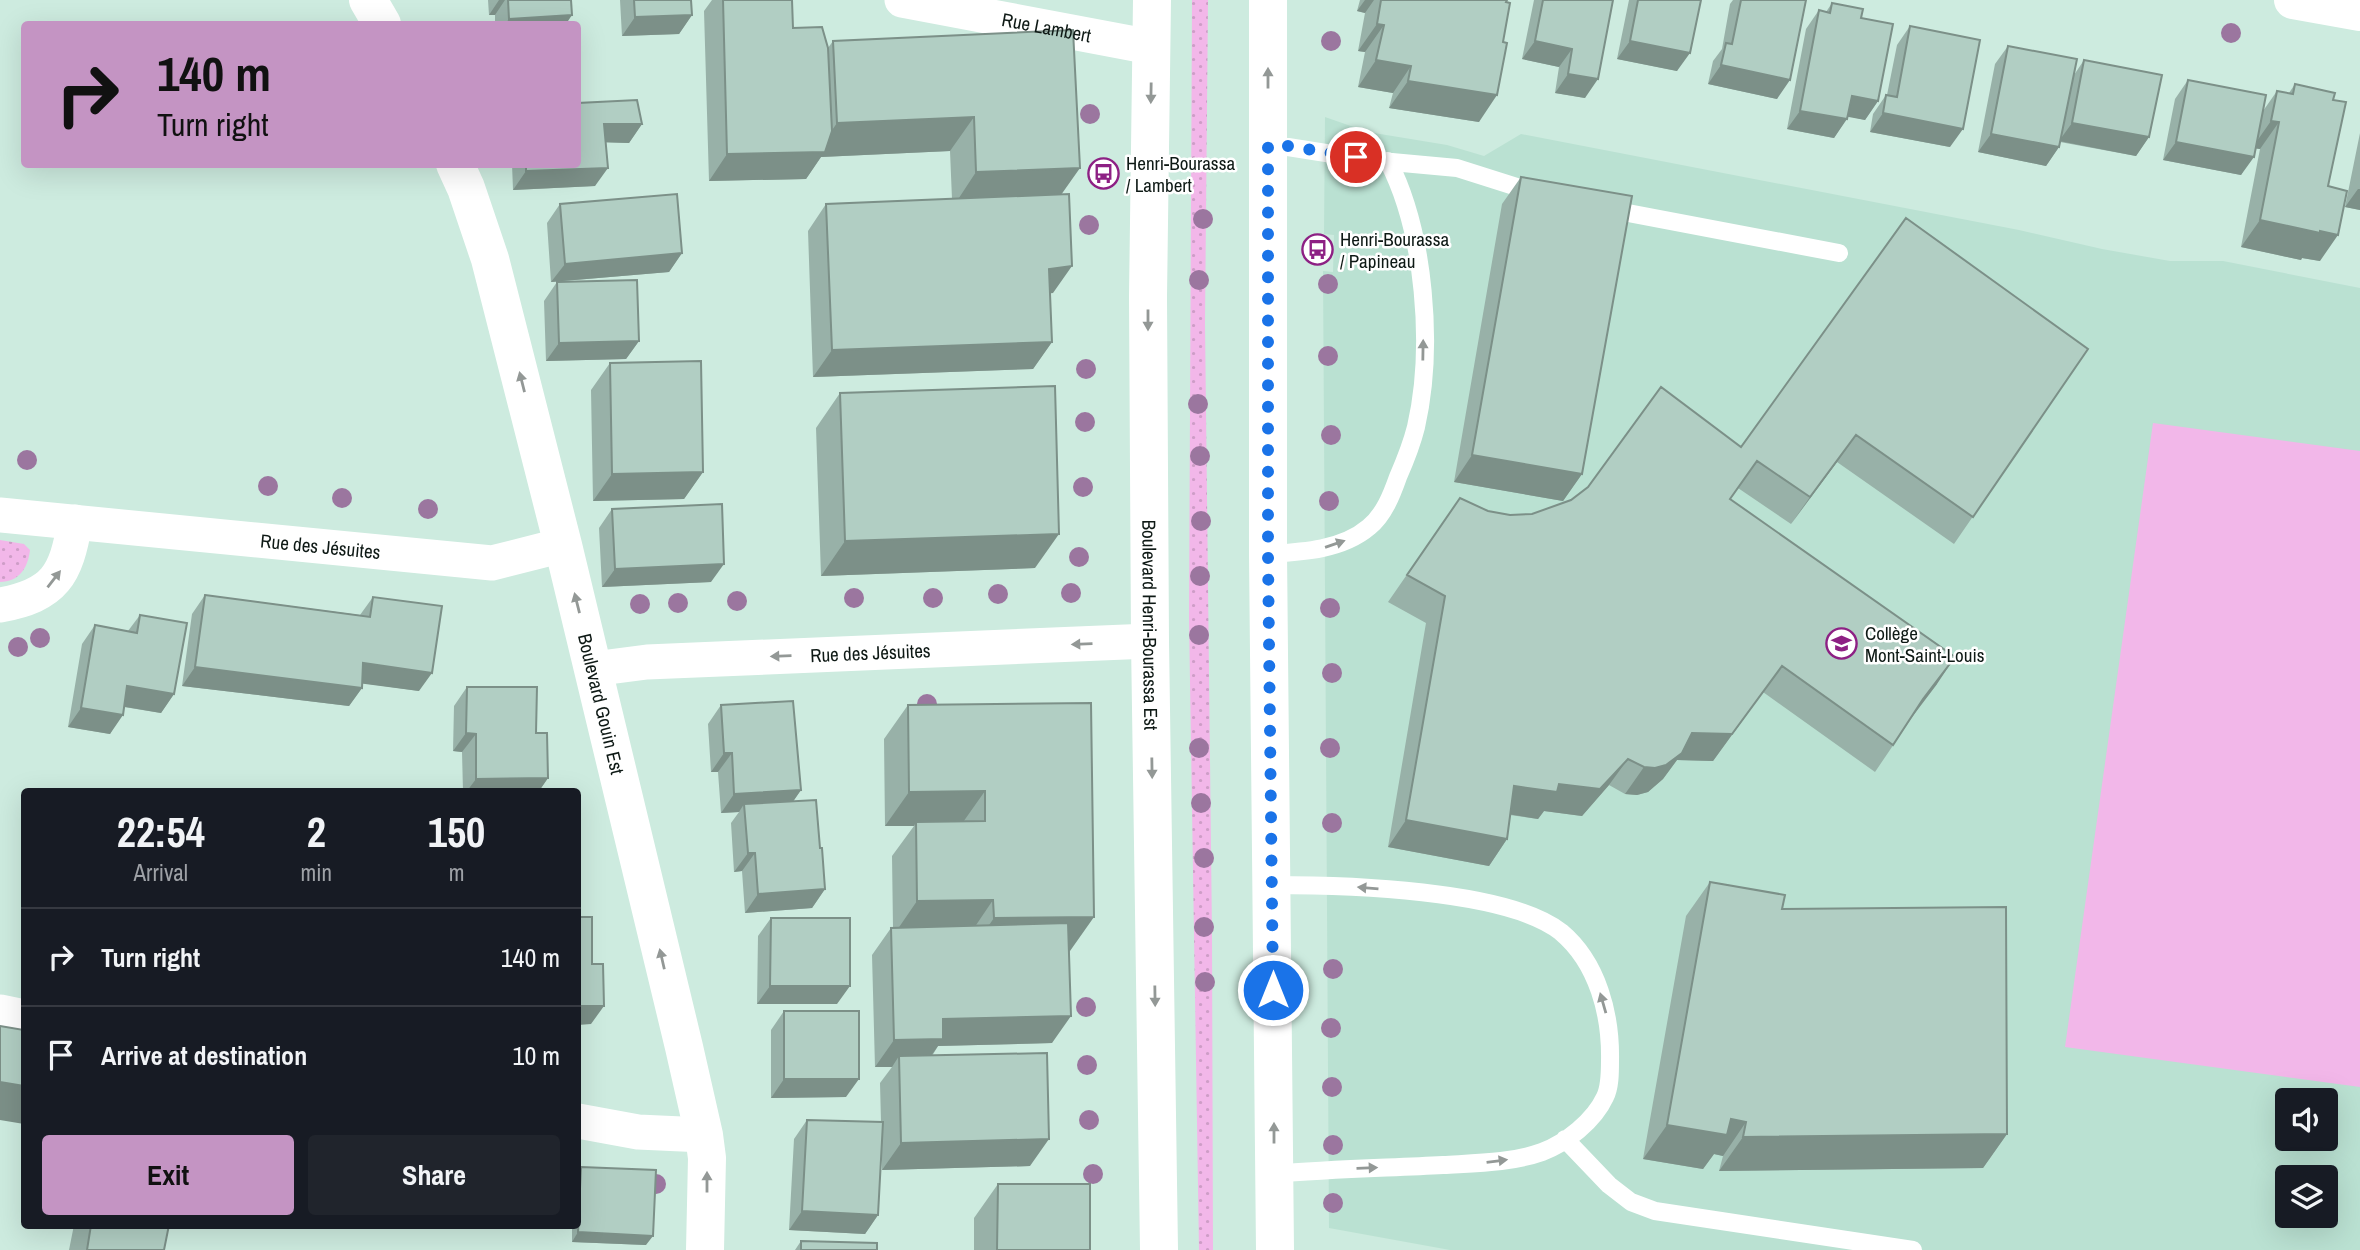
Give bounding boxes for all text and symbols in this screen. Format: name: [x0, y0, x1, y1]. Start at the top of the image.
street label: Rue Lambert: [1000, 6, 1094, 49]
text: 140 m: [157, 40, 271, 106]
icon: right: [42, 49, 133, 140]
one-way arrow: [1262, 66, 1274, 88]
one-way arrow: [1145, 82, 1157, 104]
text: Turn right: [157, 103, 269, 146]
pin: [1326, 127, 1386, 187]
icon: arrive: [1337, 138, 1375, 176]
place label: Henri-Bourassa / Lambert: [1126, 150, 1235, 198]
bus stop icon: Henri-Bourassa / Lambert: [1086, 157, 1120, 191]
place label: Henri-Bourassa / Papineau: [1340, 226, 1449, 274]
bus stop icon: Henri-Bourassa / Papineau: [1300, 233, 1334, 267]
one-way arrow: [1142, 309, 1154, 331]
one-way arrow: [1417, 338, 1429, 360]
one-way arrow: [516, 371, 527, 393]
street label: Boulevard Henri-Bourassa Est: [1136, 520, 1164, 731]
street label: Rue des Jésuites: [259, 527, 382, 565]
one-way arrow: [1325, 538, 1346, 549]
one-way arrow: [47, 570, 61, 589]
one-way arrow: [571, 592, 582, 614]
place label: Collège Mont-Saint-Louis: [1865, 620, 1985, 668]
school or university icon: Collège Mont-Saint-Louis: [1825, 627, 1859, 661]
street label: Boulevard Gouin Est: [572, 631, 631, 778]
street label: Rue des Jésuites: [810, 637, 931, 668]
one-way arrow: [1070, 638, 1092, 649]
one-way arrow: [770, 651, 792, 662]
one-way arrow: [1146, 757, 1158, 779]
text: 22:54: [117, 804, 205, 860]
text: 2: [307, 804, 326, 860]
text: 150: [428, 804, 485, 860]
text: Arrival: [134, 857, 188, 888]
text: min: [301, 857, 332, 888]
text: m: [449, 857, 464, 888]
one-way arrow: [1357, 883, 1379, 894]
icon: right: [42, 938, 80, 976]
text: Turn right: [101, 940, 200, 975]
text: 140 m: [501, 940, 560, 975]
one-way arrow: [657, 948, 668, 970]
position arrow: [1236, 953, 1310, 1027]
one-way arrow: [1150, 985, 1161, 1007]
one-way arrow: [1597, 992, 1607, 1013]
icon: arrive: [42, 1036, 80, 1074]
text: Arrive at destination: [101, 1038, 307, 1073]
text: 10 m: [513, 1038, 560, 1073]
map controls: [2275, 1088, 2338, 1228]
button: sound: [2275, 1088, 2338, 1151]
one-way arrow: [1268, 1122, 1280, 1144]
button: Exit: [42, 1135, 294, 1215]
button: Share: [308, 1135, 560, 1215]
one-way arrow: [1486, 1156, 1508, 1167]
one-way arrow: [1356, 1163, 1378, 1174]
button: layers: [2275, 1165, 2338, 1228]
one-way arrow: [701, 1171, 713, 1193]

